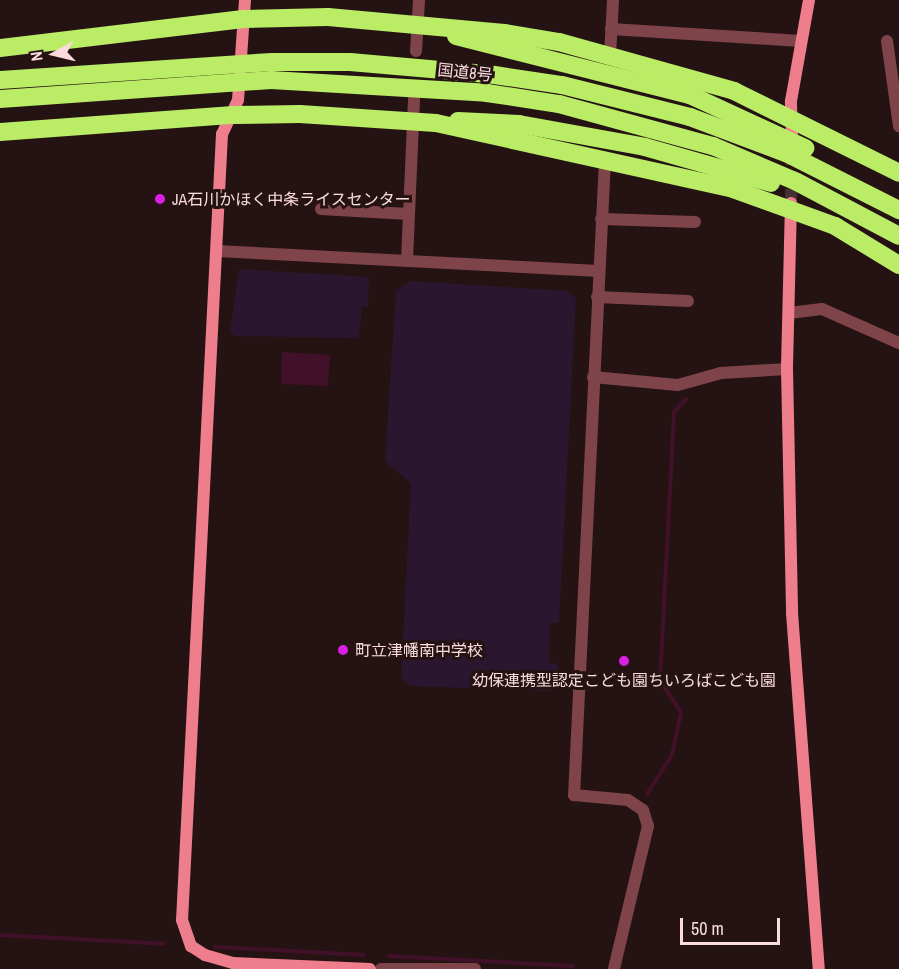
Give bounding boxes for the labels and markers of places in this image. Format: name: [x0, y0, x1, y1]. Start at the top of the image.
place label: JA石川かほく中条ライスセンター: [172, 189, 411, 209]
marker: JA石川かほく中条ライスセンター: [153, 192, 167, 206]
place label: 町立津幡南中学校: [355, 640, 483, 660]
marker: 町立津幡南中学校: [336, 643, 350, 657]
marker: 幼保連携型認定こども園ちいろばこども園: [617, 654, 631, 668]
place label: 幼保連携型認定こども園ちいろばこども園: [472, 670, 776, 690]

